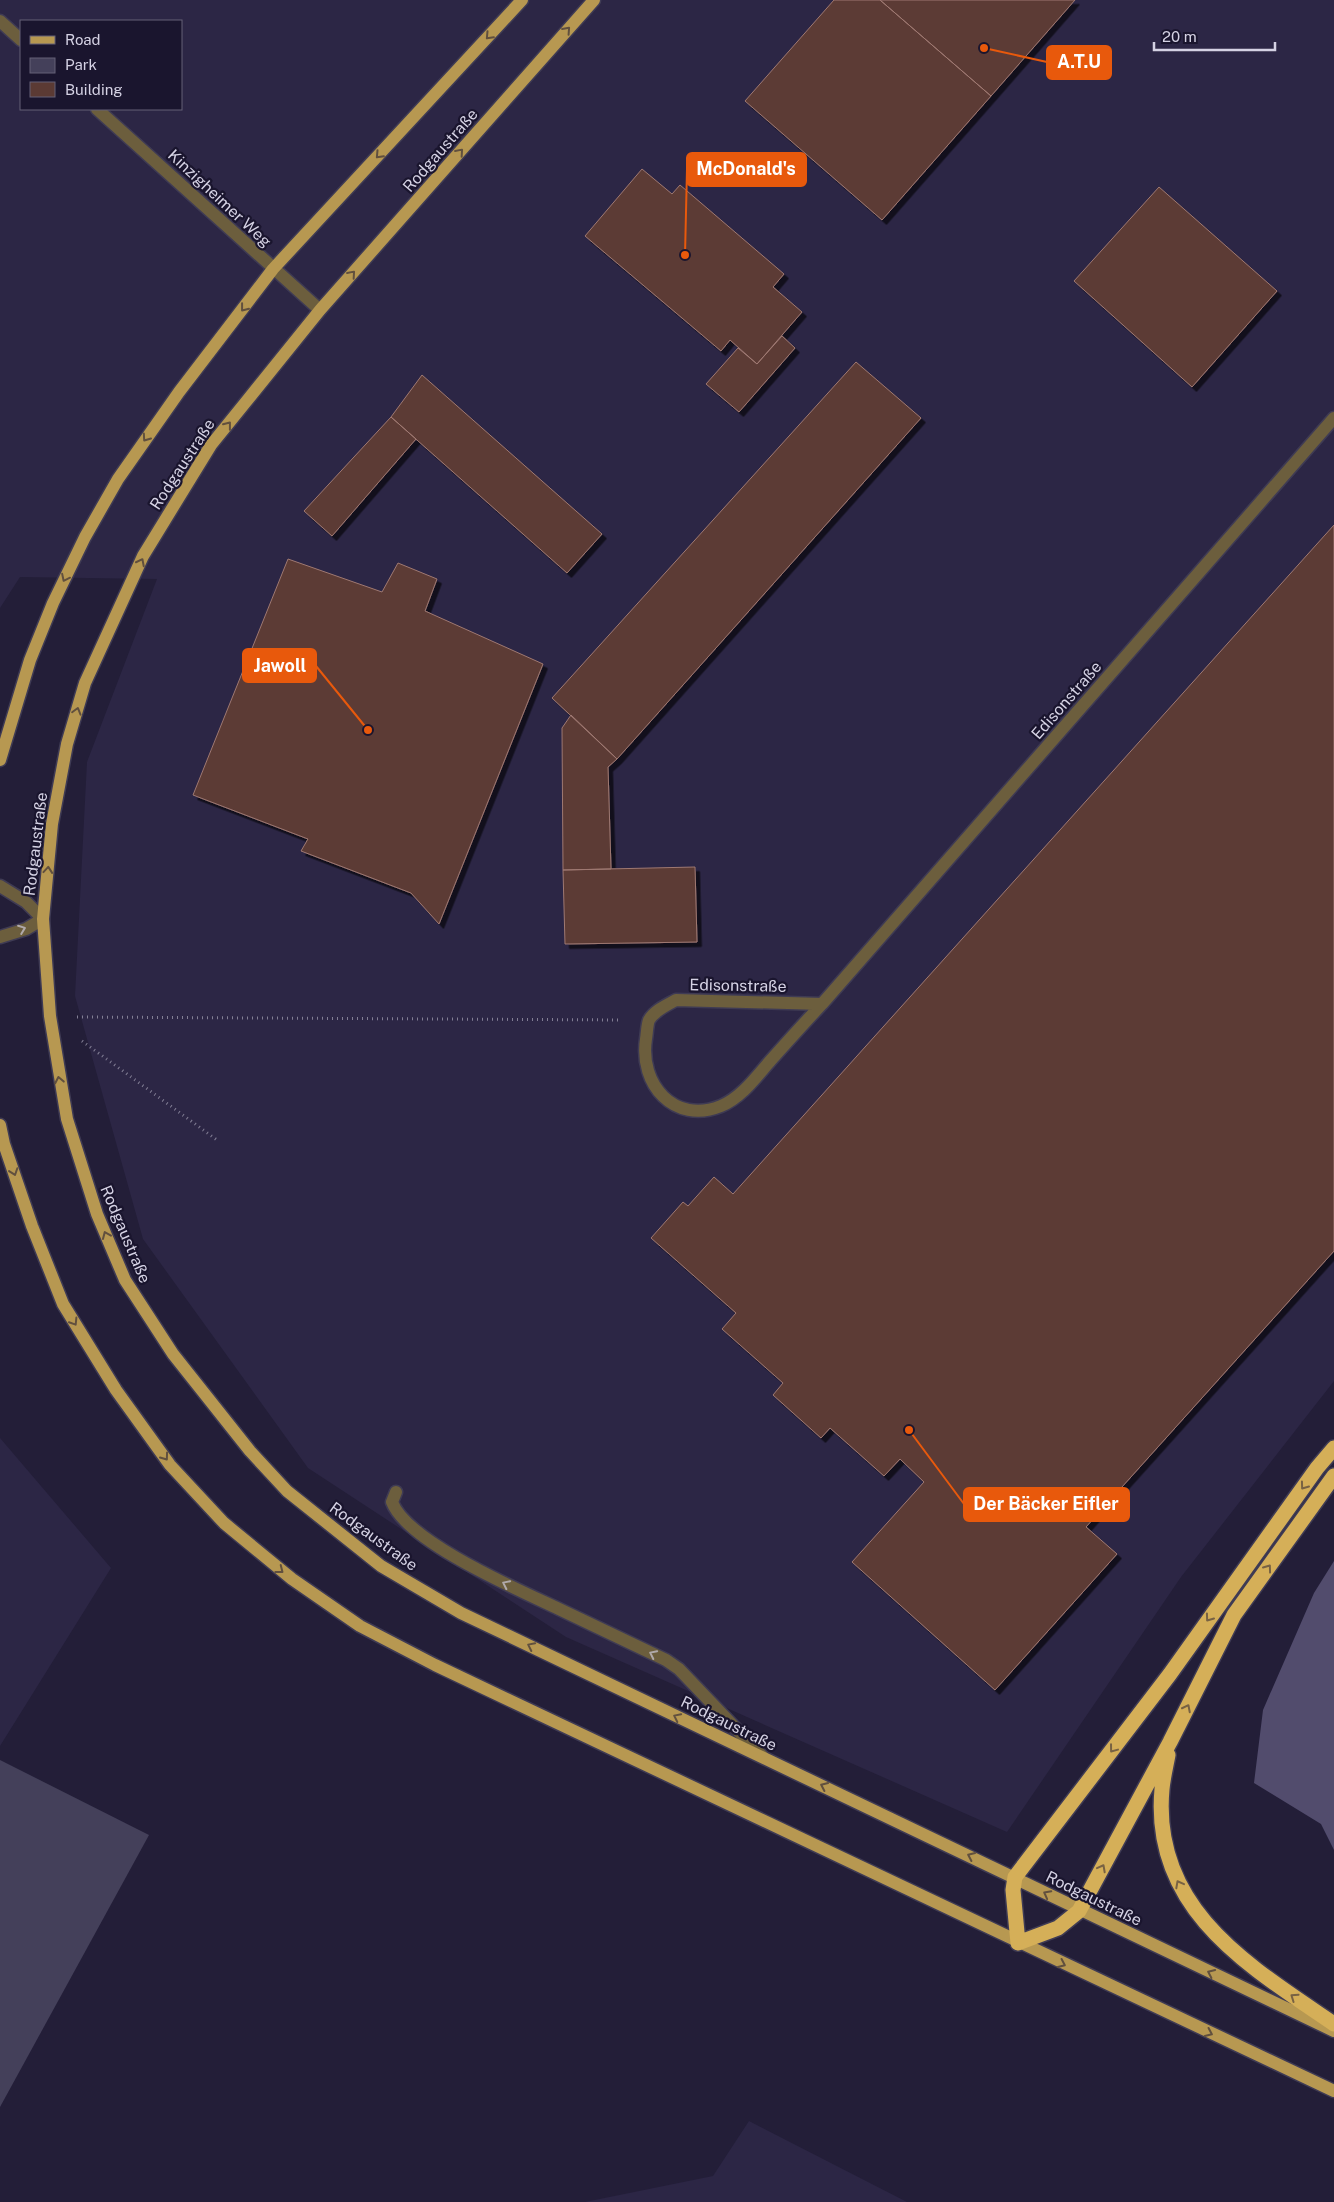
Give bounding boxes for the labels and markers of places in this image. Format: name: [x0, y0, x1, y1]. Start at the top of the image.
callout: A.T.U: [1047, 46, 1111, 79]
callout: McDonald's: [687, 153, 806, 186]
callout: Jawoll: [243, 649, 316, 682]
callout: Der Bäcker Eifler: [964, 1488, 1129, 1521]

